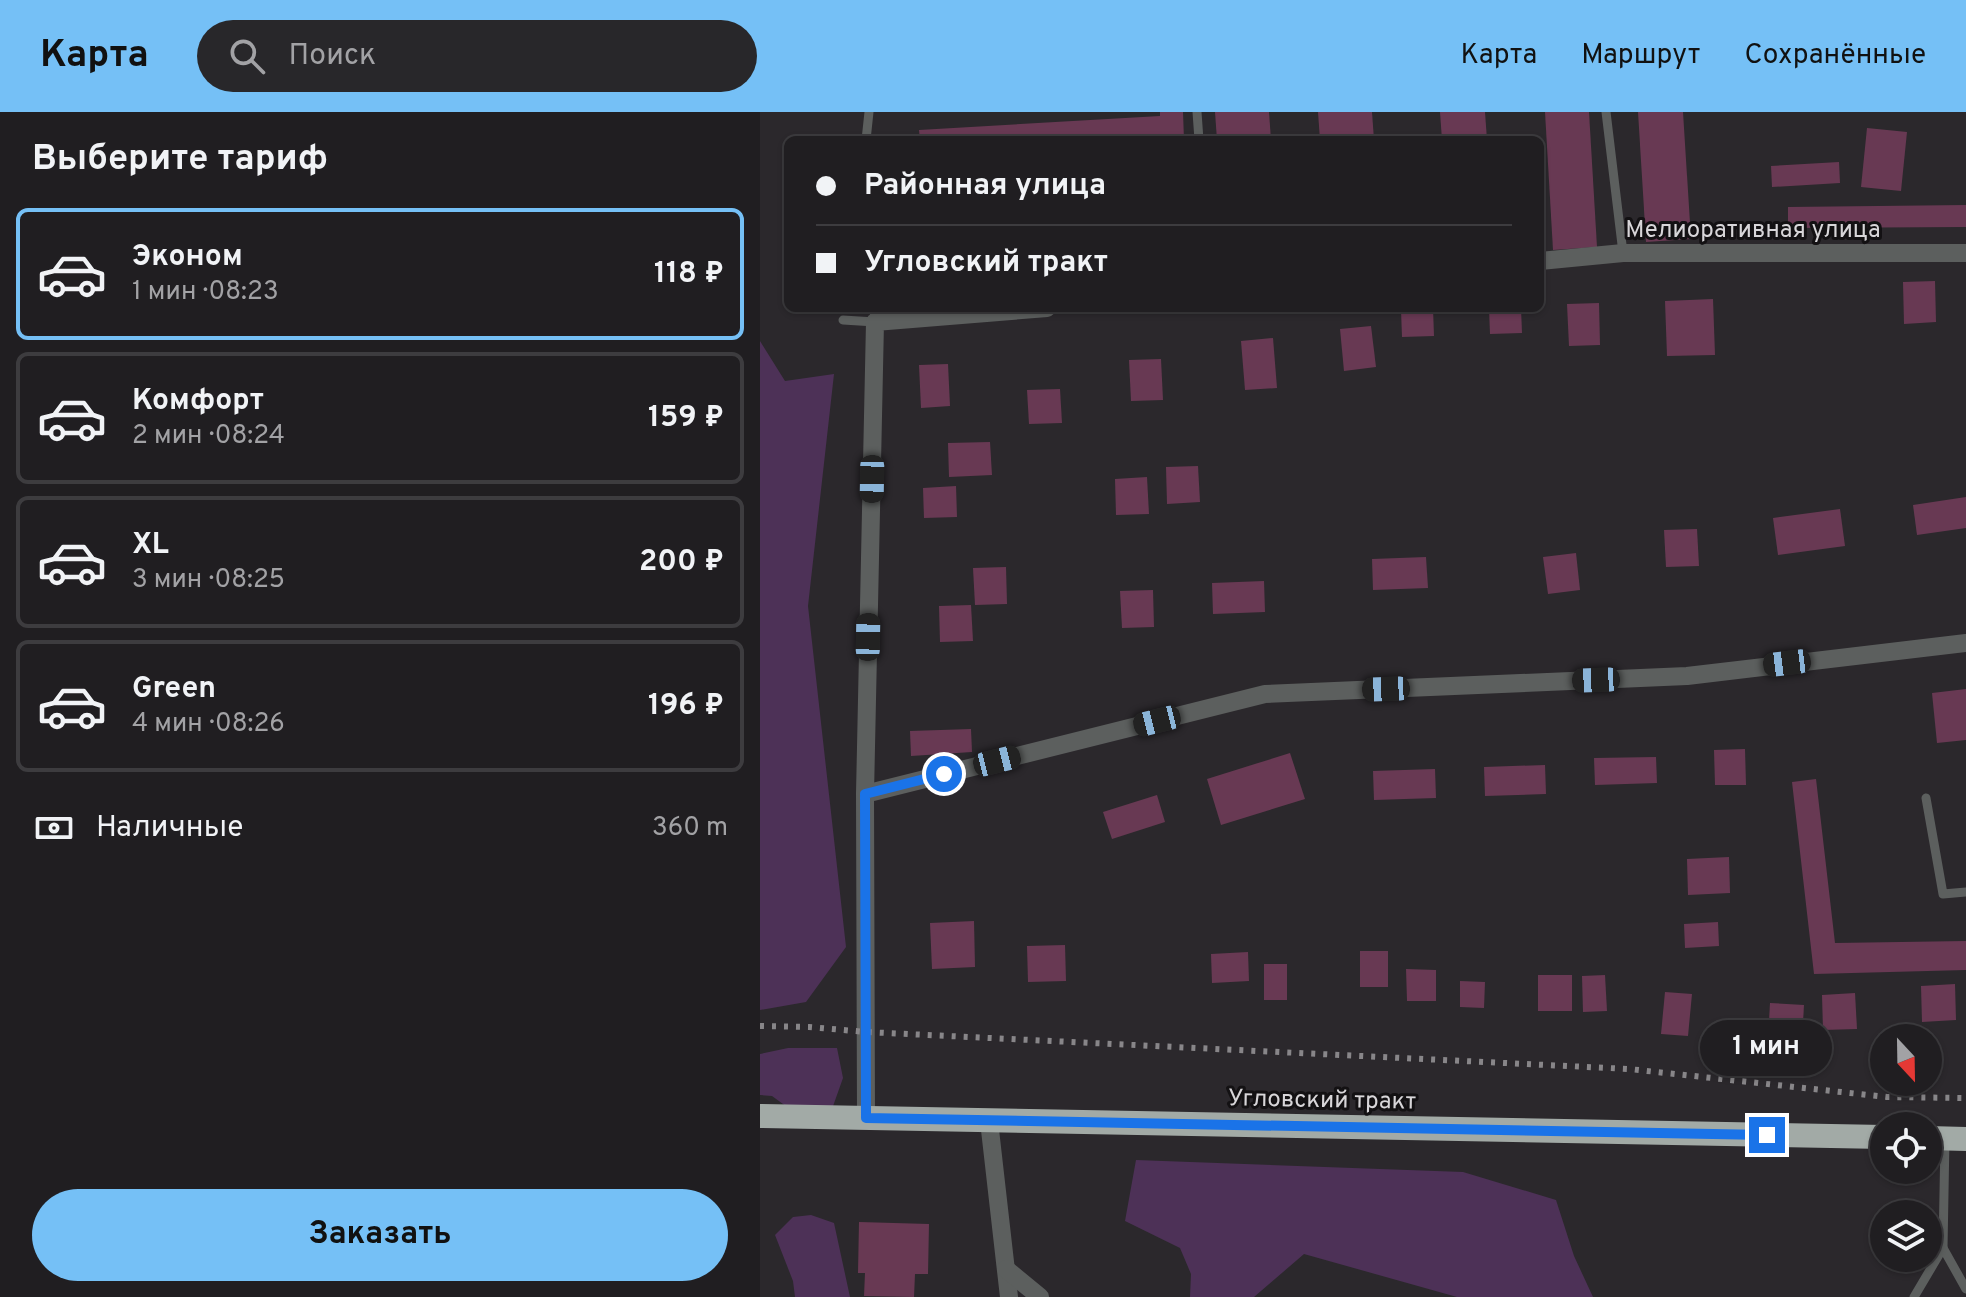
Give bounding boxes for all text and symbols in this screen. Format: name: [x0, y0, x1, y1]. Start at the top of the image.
search box: [197, 20, 757, 92]
text: Карта: [40, 32, 149, 81]
icon: search: [225, 34, 269, 78]
text: Поиск: [289, 38, 376, 75]
text: Карта: [1461, 38, 1537, 74]
text: Маршрут: [1581, 38, 1700, 74]
text: Сохранённые: [1744, 38, 1926, 74]
text: Выберите тариф: [32, 137, 328, 183]
text: Районная улица: [864, 168, 1106, 205]
street label: Мелиоративная улица: [1625, 216, 1881, 246]
icon: car: [36, 238, 108, 310]
text: Эконом: [132, 239, 243, 276]
text: Угловский тракт: [864, 245, 1108, 282]
text: 118 ₽: [654, 256, 724, 293]
text: 1 мин · 08:23: [132, 276, 279, 309]
icon: car: [36, 382, 108, 454]
text: Комфорт: [132, 383, 264, 420]
text: 159 ₽: [648, 400, 724, 437]
text: 2 мин · 08:24: [132, 420, 285, 453]
car: [860, 455, 884, 503]
icon: car: [36, 526, 108, 598]
text: XL: [132, 527, 169, 564]
text: 200 ₽: [639, 544, 724, 581]
text: 3 мин · 08:25: [132, 564, 285, 597]
car: [856, 613, 880, 661]
car: [1762, 648, 1812, 678]
car: [1572, 667, 1620, 693]
icon: car: [36, 670, 108, 742]
text: Green: [132, 671, 216, 708]
car: [1362, 676, 1410, 702]
text: 196 ₽: [648, 688, 724, 725]
car: [1131, 704, 1183, 738]
text: 4 мин · 08:26: [132, 708, 285, 741]
car: [971, 744, 1023, 778]
route start: [926, 756, 962, 792]
icon: cash: [32, 806, 76, 850]
text: Наличные: [96, 810, 243, 847]
text: 360 m: [652, 812, 728, 845]
callout: 1 мин: [1701, 1019, 1833, 1075]
north arrow: [1870, 1024, 1942, 1096]
map controls: [1870, 1024, 1942, 1272]
text: 1 мин: [1732, 1031, 1800, 1064]
street label: Угловский тракт: [1228, 1084, 1416, 1118]
button: locate: [1870, 1112, 1942, 1184]
route end: [1749, 1117, 1785, 1153]
button: Заказать: [32, 1189, 728, 1281]
button: layers: [1870, 1200, 1942, 1272]

